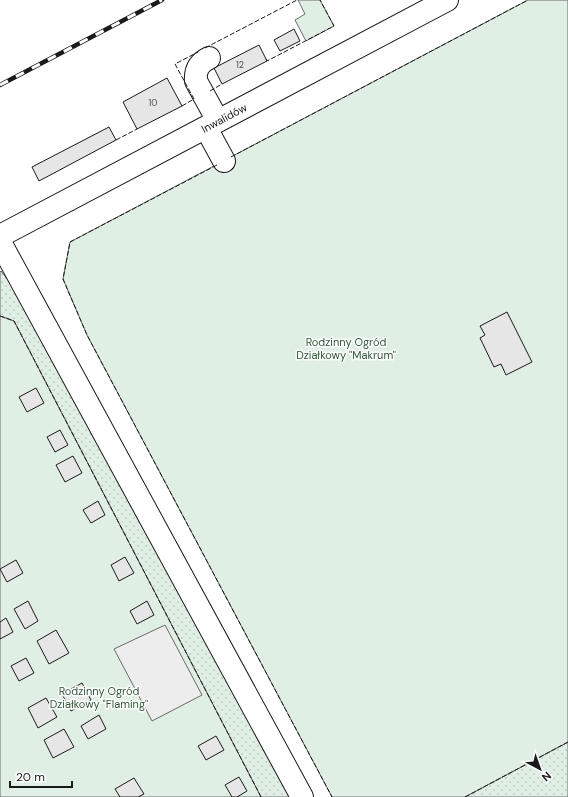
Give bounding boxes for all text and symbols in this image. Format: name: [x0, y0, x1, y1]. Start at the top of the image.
house number: 12: [236, 59, 244, 71]
house number: 10: [149, 97, 157, 109]
street label: Inwalidów: [199, 100, 250, 136]
park label: Rodzinny Ogród Działkowy "Makrum": [296, 335, 396, 362]
park label: Rodzinny Ogród Działkowy "Flaming": [50, 684, 148, 711]
north arrow: [520, 749, 560, 789]
scale bar: [10, 763, 72, 789]
text: 20 m: [16, 769, 45, 785]
text: N: [539, 769, 554, 784]

